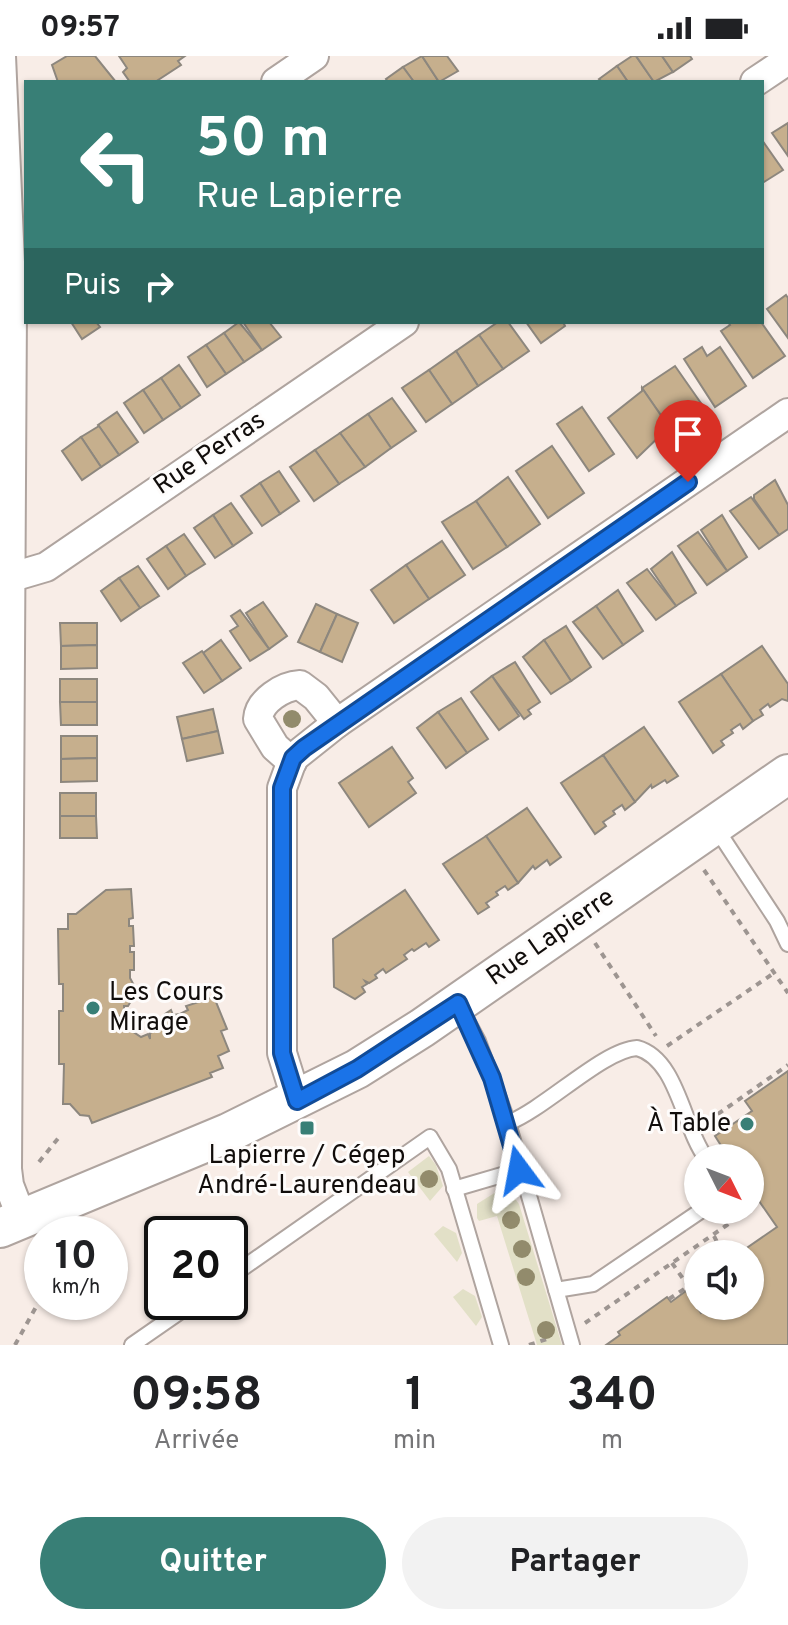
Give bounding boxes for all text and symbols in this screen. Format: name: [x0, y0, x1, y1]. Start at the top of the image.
text: 09:57: [40, 10, 120, 47]
text: 50 m: [196, 106, 330, 176]
icon: left: [64, 112, 168, 216]
text: Rue Lapierre: [196, 175, 402, 221]
icon: right: [137, 264, 181, 308]
text: Puis: [64, 268, 121, 305]
pin: [654, 400, 722, 482]
street label: Rue Perras: [148, 405, 272, 503]
icon: arrive: [666, 412, 710, 456]
street label: Rue Lapierre: [480, 882, 622, 994]
place label: Les Cours Mirage: [109, 977, 224, 1040]
marker: Les Cours Mirage: [84, 999, 102, 1017]
place label: À Table: [647, 1106, 731, 1141]
marker: À Table: [738, 1115, 756, 1133]
marker: Lapierre / Cégep André-Laurendeau: [298, 1119, 316, 1137]
position arrow: [477, 1128, 561, 1212]
place label: Lapierre / Cégep André-Laurendeau: [197, 1140, 417, 1203]
north arrow: [684, 1144, 764, 1224]
map controls: [684, 1144, 764, 1320]
speed limit sign: 20: [144, 1216, 248, 1320]
text: 10: [55, 1233, 97, 1283]
button: sound: [684, 1240, 764, 1320]
text: km/h: [52, 1275, 100, 1301]
text: 09:58: [130, 1367, 263, 1427]
text: 1: [405, 1367, 424, 1427]
text: 340: [566, 1367, 658, 1427]
text: Arrivée: [154, 1425, 239, 1458]
text: min: [393, 1425, 436, 1458]
text: m: [601, 1425, 623, 1458]
button: Quitter: [40, 1517, 386, 1609]
button: Partager: [402, 1517, 748, 1609]

